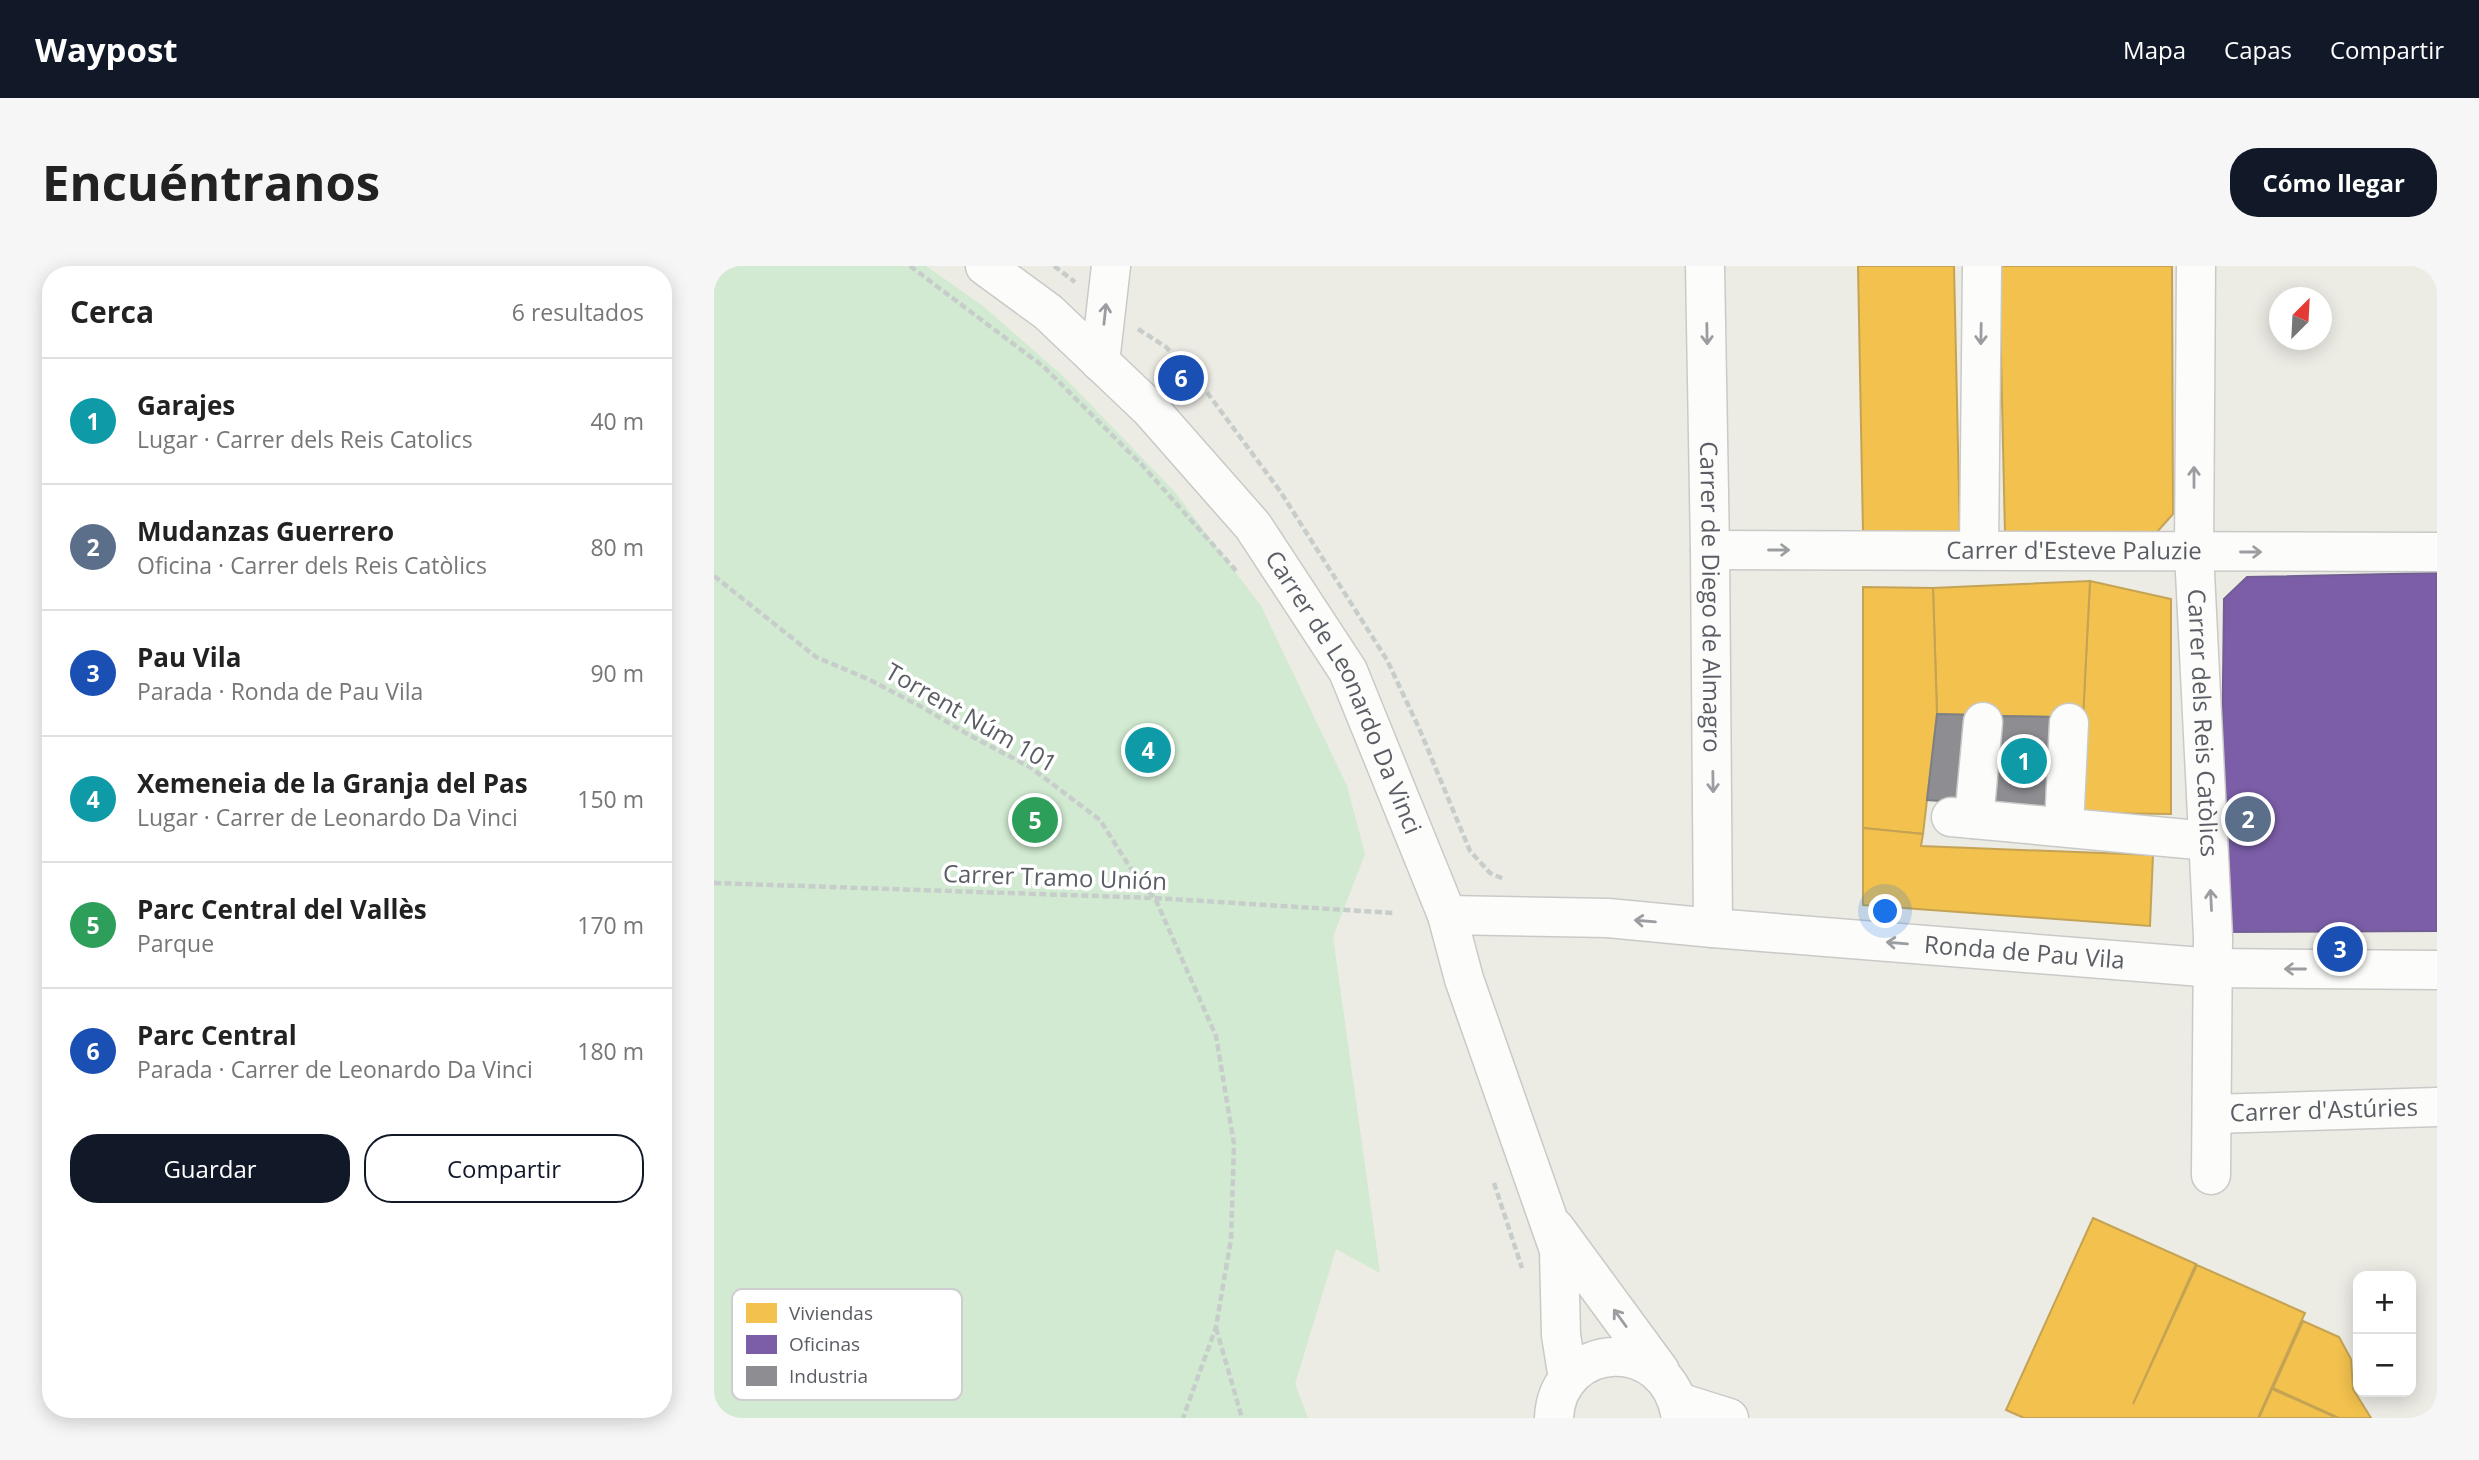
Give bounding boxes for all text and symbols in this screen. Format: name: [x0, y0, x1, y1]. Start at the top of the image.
text: Waypost: [35, 27, 178, 72]
text: Mapa: [2123, 33, 2186, 66]
text: Capas: [2224, 33, 2292, 66]
text: Compartir: [2330, 33, 2444, 66]
button: Cómo llegar: [2230, 148, 2437, 217]
text: Encuéntranos: [42, 149, 380, 215]
north arrow: [2269, 287, 2332, 350]
text: Cerca: [70, 291, 154, 332]
text: 6 resultados: [512, 296, 644, 328]
one-way arrow: [1099, 303, 1112, 326]
one-way arrow: [1700, 322, 1713, 345]
one-way arrow: [1974, 322, 1988, 345]
pin: 6: [1158, 352, 1204, 404]
text: Garajes: [137, 387, 235, 423]
text: 1: [86, 405, 100, 437]
text: 40 m: [590, 405, 644, 437]
text: Lugar · Carrer dels Reis Catolics: [137, 423, 473, 455]
street label: Carrer de Diego de Almagro: [1693, 441, 1730, 753]
one-way arrow: [2188, 466, 2201, 489]
text: Mudanzas Guerrero: [137, 513, 394, 549]
text: 2: [86, 531, 100, 563]
text: 80 m: [590, 531, 644, 563]
street label: Carrer d'Esteve Paluzie: [1946, 533, 2202, 566]
street label: Carrer de Leonardo Da Vinci: [1258, 543, 1430, 839]
one-way arrow: [1767, 543, 1790, 557]
one-way arrow: [2239, 545, 2262, 559]
text: Oficina · Carrer dels Reis Catòlics: [137, 549, 487, 581]
street label: Carrer dels Reis Catòlics: [2181, 588, 2227, 857]
text: Pau Vila: [137, 639, 241, 675]
street label: Torrent Núm 101: [880, 654, 1063, 779]
text: 3: [86, 657, 100, 689]
text: 90 m: [590, 657, 644, 689]
text: Parada · Ronda de Pau Vila: [137, 675, 423, 707]
pin: 4: [1125, 724, 1171, 776]
pin: 1: [2001, 735, 2047, 787]
text: Xemeneia de la Granja del Pas: [137, 765, 528, 801]
one-way arrow: [1706, 770, 1720, 793]
text: 4: [86, 783, 100, 815]
text: 150 m: [577, 783, 644, 815]
pin: 2: [2225, 793, 2271, 845]
pin: 5: [1012, 794, 1058, 846]
text: Lugar · Carrer de Leonardo Da Vinci: [137, 801, 518, 833]
street label: Carrer Tramo Unión: [942, 856, 1168, 897]
one-way arrow: [2205, 889, 2218, 912]
text: Parc Central del Vallès: [137, 891, 427, 927]
your location: [1868, 894, 1902, 928]
text: 5: [86, 909, 100, 941]
text: 170 m: [577, 909, 644, 941]
one-way arrow: [1634, 914, 1657, 927]
pin: 3: [2317, 923, 2363, 975]
text: Parque: [137, 927, 214, 959]
street label: Ronda de Pau Vila: [1923, 927, 2126, 976]
one-way arrow: [1887, 936, 1909, 949]
one-way arrow: [2284, 962, 2307, 976]
text: Parc Central: [137, 1017, 297, 1053]
text: 6: [86, 1035, 100, 1067]
text: 180 m: [577, 1035, 644, 1067]
text: Parada · Carrer de Leonardo Da Vinci: [137, 1053, 533, 1085]
street label: Carrer d'Astúries: [2229, 1090, 2419, 1128]
button: Guardar: [70, 1134, 350, 1203]
button: Compartir: [364, 1134, 644, 1203]
map controls: [2353, 1271, 2416, 1397]
button: +: [2353, 1271, 2416, 1334]
legend: [732, 1289, 962, 1400]
text: Viviendas: [789, 1300, 873, 1326]
one-way arrow: [1613, 1309, 1628, 1328]
text: Oficinas: [789, 1331, 860, 1357]
button: −: [2353, 1334, 2416, 1397]
text: Industria: [789, 1363, 868, 1389]

